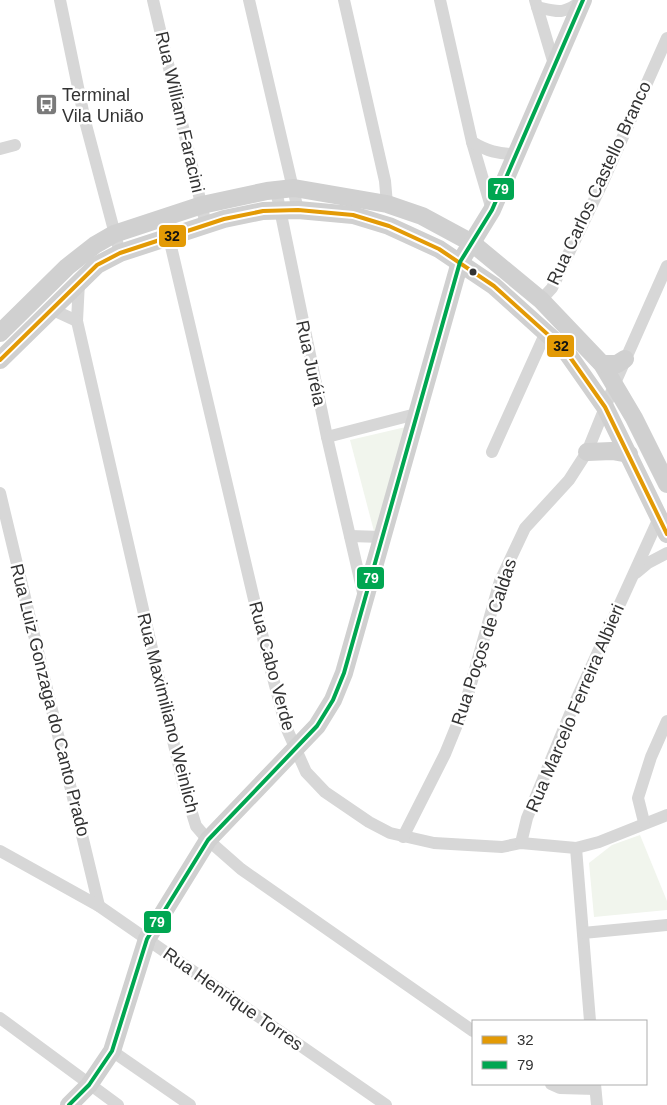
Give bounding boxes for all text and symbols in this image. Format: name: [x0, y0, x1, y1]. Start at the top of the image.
street label: Rua William Faracini: [152, 29, 208, 195]
street label: Rua Carlos Castello Branco: [543, 78, 655, 288]
place label: Terminal Vila União: [62, 85, 144, 126]
bus stop icon: Terminal Vila União: [34, 93, 58, 117]
line badge: 79: [487, 177, 515, 201]
text: 79: [493, 181, 509, 197]
line badge: 32: [158, 224, 187, 248]
text: 32: [164, 228, 180, 244]
unlabelled marker: [468, 267, 478, 277]
street label: Rua Juréia: [292, 318, 330, 409]
line badge: 32: [546, 334, 575, 358]
text: 32: [553, 338, 569, 354]
street label: Rua Poços de Caldas: [448, 556, 520, 728]
street label: Rua Luiz Gonzaga do Canto Prado: [6, 562, 94, 838]
line badge: 79: [356, 566, 385, 590]
text: 79: [363, 570, 379, 586]
street label: Rua Cabo Verde: [245, 599, 299, 733]
street label: Rua Marcelo Ferreira Albieri: [522, 601, 628, 815]
street label: Rua Maximiliano Weinlich: [133, 611, 203, 815]
line badge: 79: [143, 910, 172, 934]
text: 79: [149, 914, 165, 930]
street label: Rua Henrique Torres: [159, 943, 307, 1055]
legend: [472, 1020, 647, 1085]
text: 32: [517, 1031, 534, 1048]
text: 79: [517, 1056, 534, 1073]

